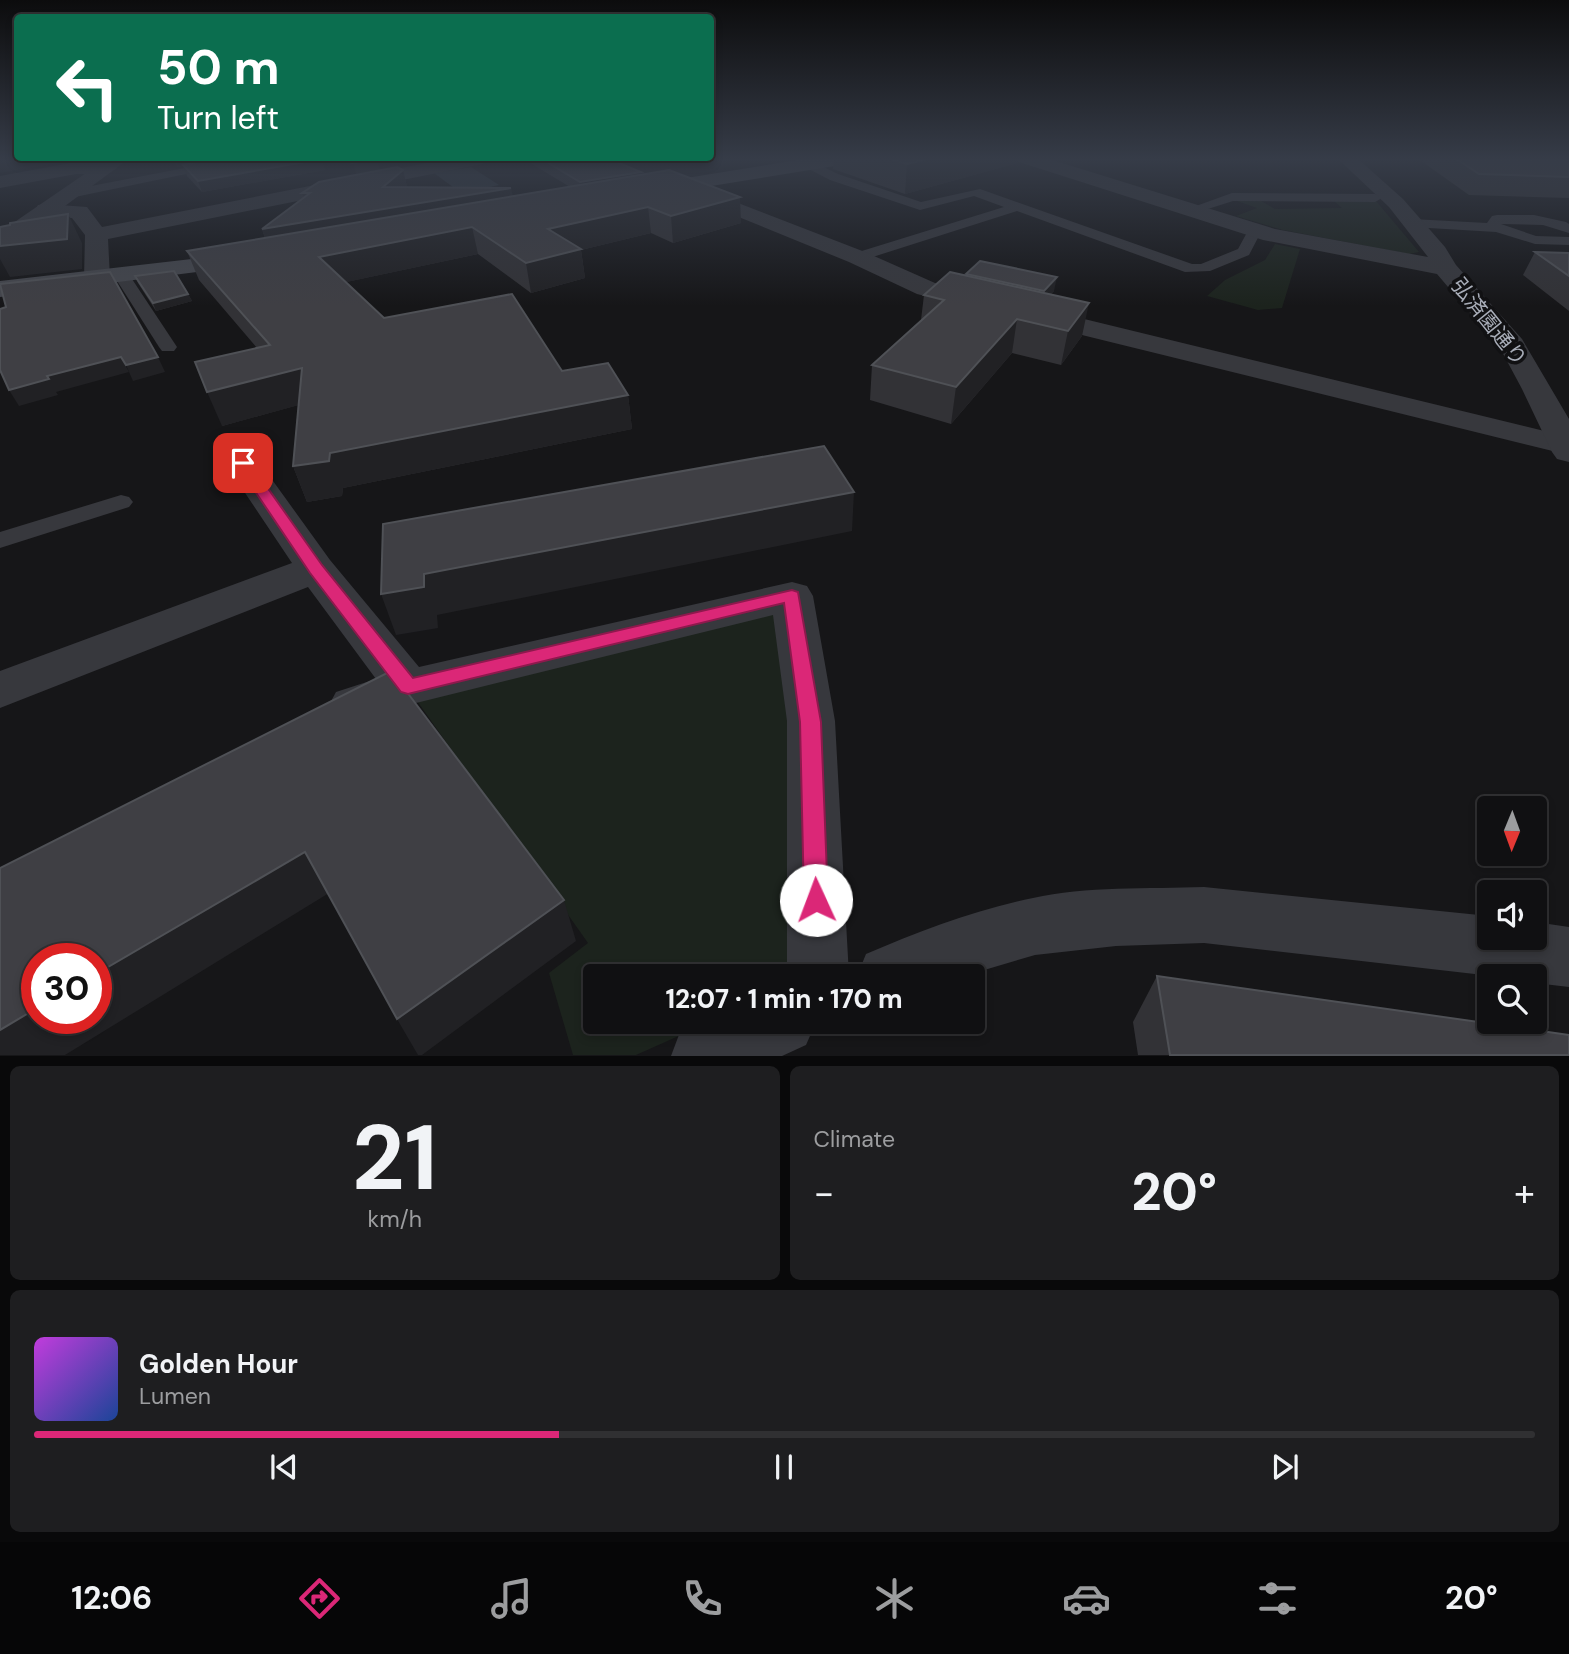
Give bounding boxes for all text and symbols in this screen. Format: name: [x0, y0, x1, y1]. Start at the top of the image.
text: 50 m: [157, 35, 280, 99]
icon: left: [42, 42, 133, 133]
text: Turn left: [157, 97, 279, 139]
street label: 弘済園通り: [1445, 272, 1533, 372]
pin: [213, 433, 273, 493]
icon: arrive: [224, 444, 262, 482]
north arrow: [1477, 796, 1547, 866]
map controls: [1477, 796, 1547, 1034]
position arrow: [779, 863, 853, 937]
button: sound: [1477, 880, 1547, 950]
speed limit sign: 30: [21, 943, 112, 1034]
button: search: [1477, 964, 1547, 1034]
text: 12:07 · 1 min · 170 m: [665, 982, 903, 1016]
text: 21: [352, 1099, 438, 1217]
text: Climate: [814, 1124, 895, 1154]
text: 20°: [1131, 1158, 1217, 1226]
text: −: [814, 1168, 834, 1218]
text: +: [1514, 1168, 1535, 1218]
text: km/h: [368, 1204, 422, 1234]
text: Golden Hour: [139, 1347, 298, 1381]
text: Lumen: [139, 1381, 211, 1411]
icon: previous: [265, 1448, 303, 1486]
icon: pause: [765, 1448, 803, 1486]
icon: next: [1266, 1448, 1304, 1486]
icon: directions: [295, 1574, 344, 1623]
icon: music: [487, 1574, 536, 1623]
icon: phone: [678, 1574, 727, 1623]
icon: climate: [870, 1574, 919, 1623]
icon: car: [1062, 1574, 1111, 1623]
icon: filters: [1253, 1574, 1302, 1623]
text: 12:06: [71, 1577, 152, 1619]
text: 20°: [1445, 1577, 1498, 1619]

